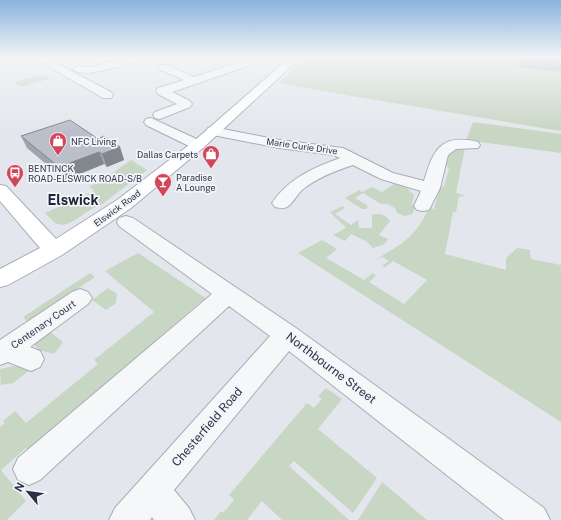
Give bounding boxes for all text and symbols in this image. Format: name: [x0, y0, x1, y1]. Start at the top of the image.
shop icon: NFC Living: [48, 131, 68, 156]
place label: NFC Living: [71, 136, 117, 147]
street label: Marie Curie Drive: [266, 136, 338, 156]
shop icon: Dallas Carpets: [201, 144, 221, 169]
place label: Dallas Carpets: [137, 149, 198, 160]
bus stop icon: BENTINCK ROAD-ELSWICK ROAD-S/B: [5, 163, 25, 188]
place label: BENTINCK ROAD-ELSWICK ROAD-S/B: [28, 163, 142, 184]
bar icon: Paradise A Lounge: [153, 172, 173, 197]
place label: Paradise A Lounge: [176, 172, 216, 193]
street label: Elswick Road: [91, 187, 143, 229]
district label: Elswick: [47, 192, 99, 208]
street label: Centenary Court: [8, 297, 78, 351]
street label: Northbourne Street: [283, 330, 379, 407]
street label: Chesterfield Road: [169, 385, 245, 469]
north arrow: [8, 472, 48, 512]
text: N: [12, 480, 27, 494]

